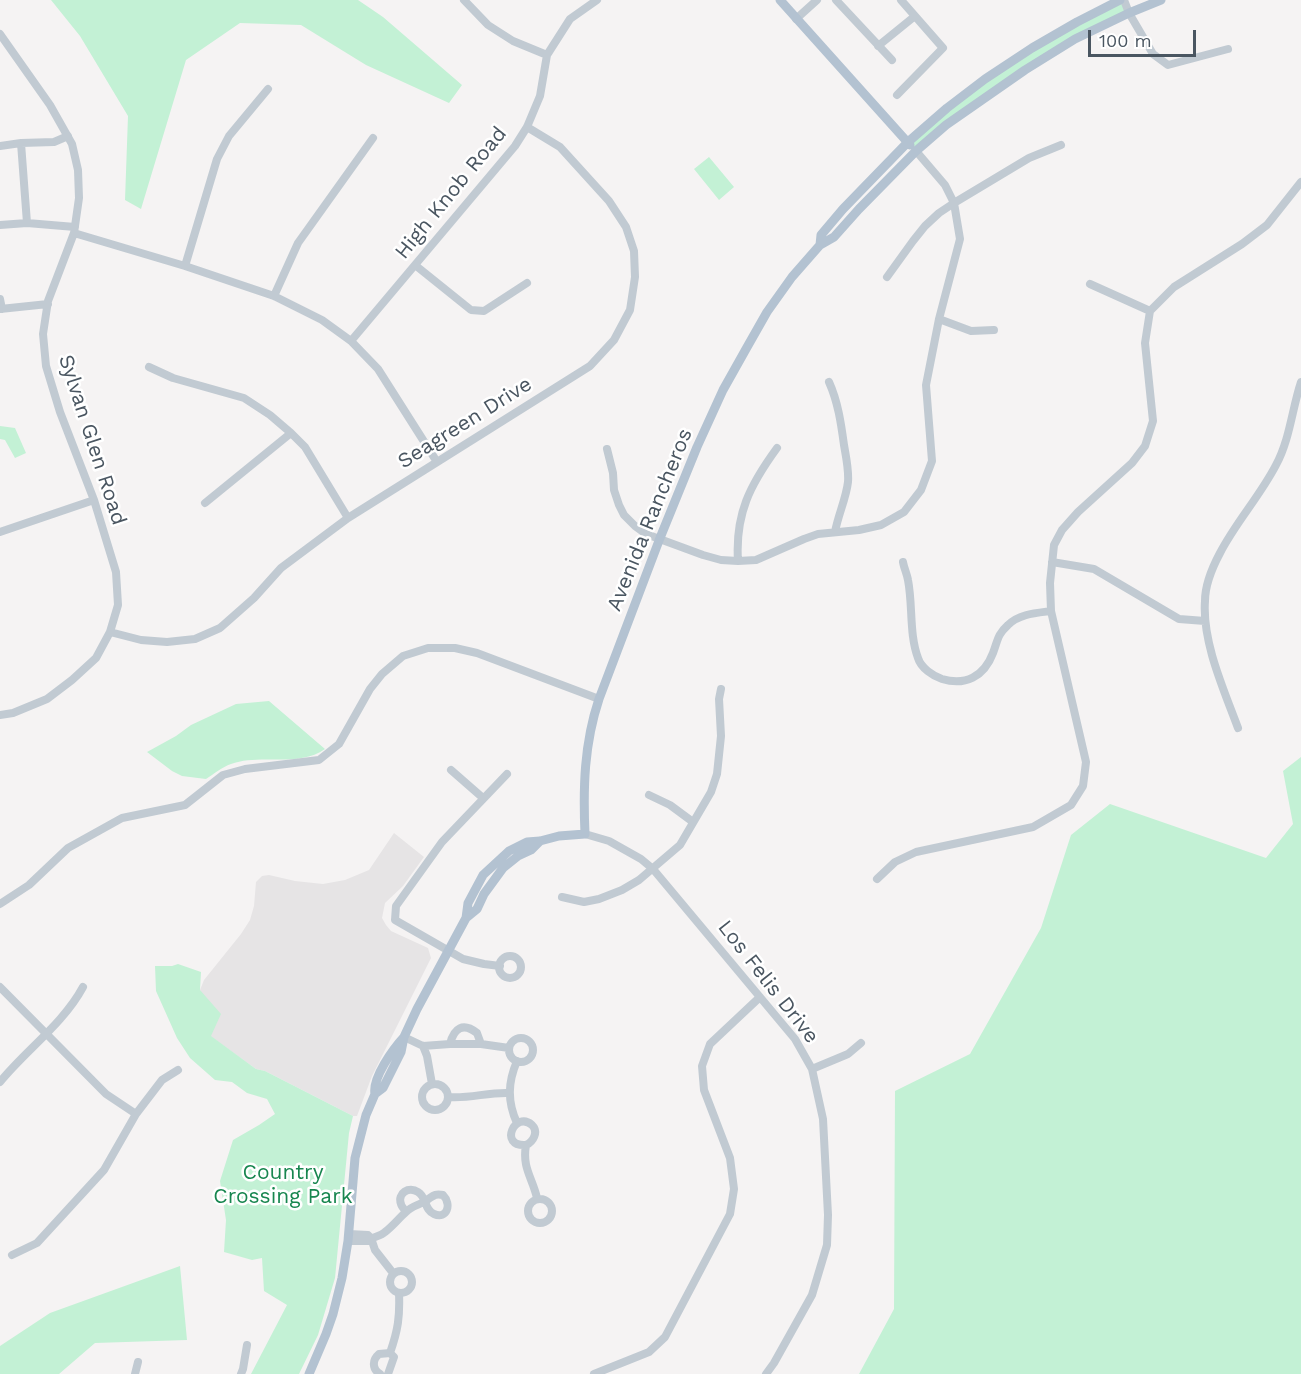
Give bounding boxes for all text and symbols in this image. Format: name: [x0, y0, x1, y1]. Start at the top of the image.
scale bar: [1091, 18, 1199, 56]
text: 100 m: [1099, 30, 1152, 51]
street label: High Knob Road: [390, 122, 512, 264]
street label: Sylvan Glen Road: [53, 352, 131, 528]
street label: Seagreen Drive: [393, 372, 537, 474]
street label: Avenida Rancheros: [602, 425, 698, 615]
street label: Los Felis Drive: [712, 915, 824, 1049]
park label: Country Crossing Park: [213, 1160, 353, 1210]

